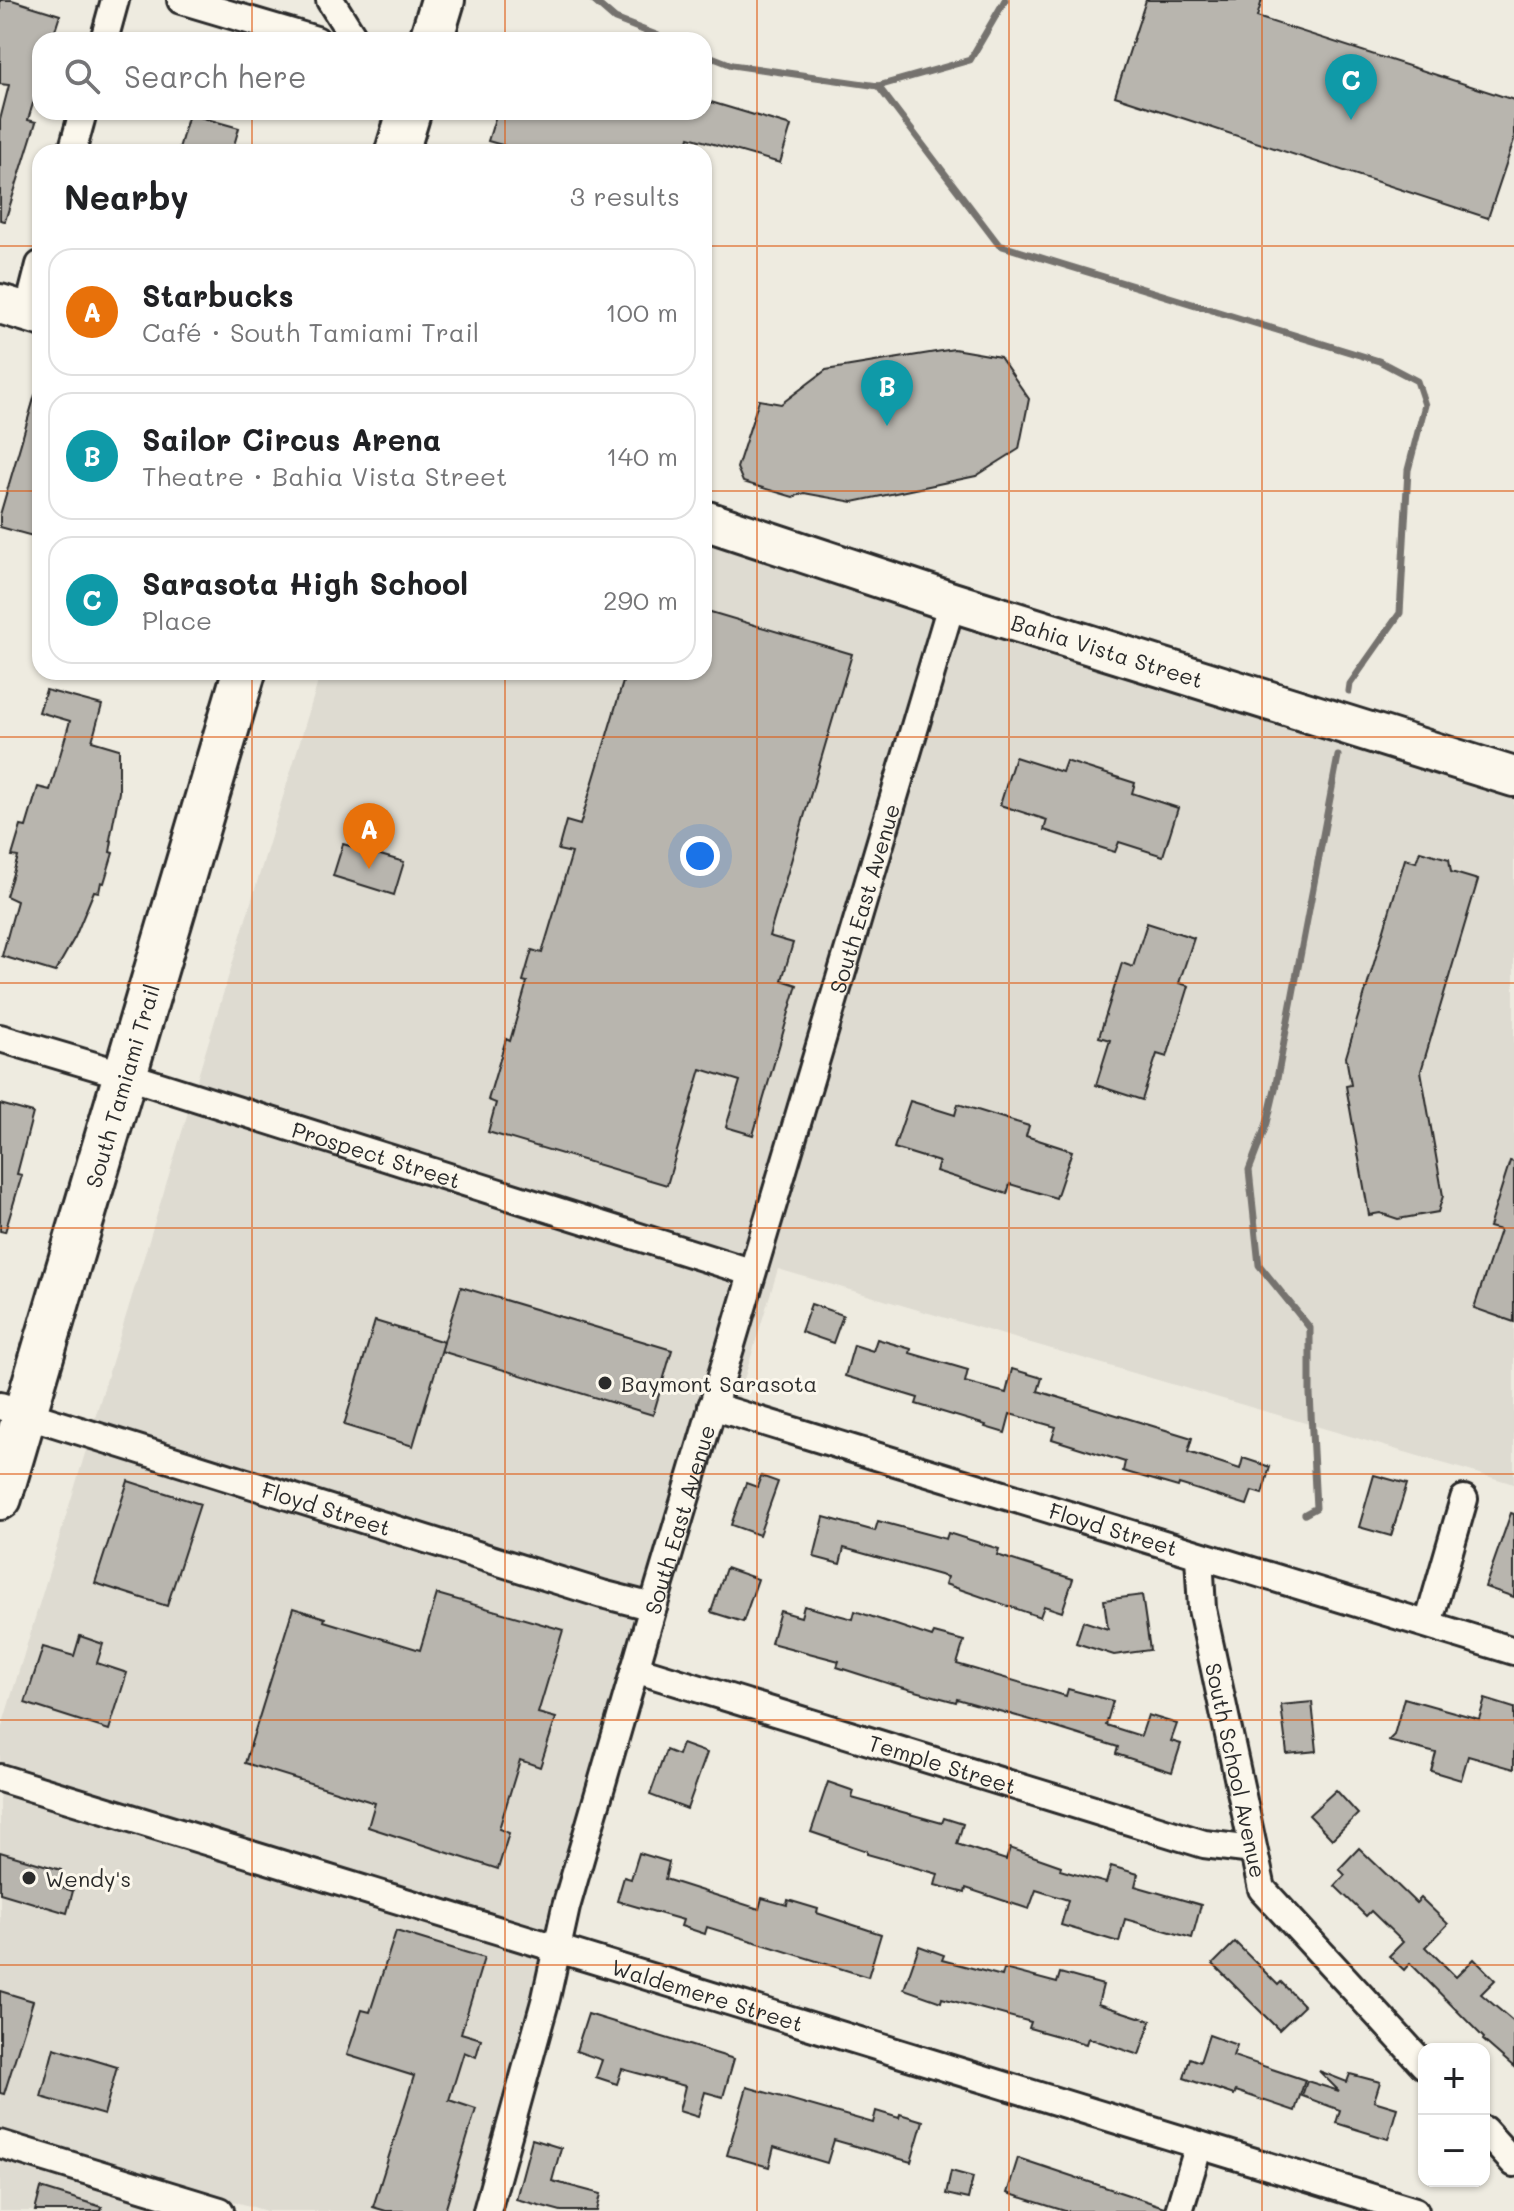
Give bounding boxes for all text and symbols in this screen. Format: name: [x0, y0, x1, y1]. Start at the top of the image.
search box: [32, 32, 712, 120]
icon: search: [60, 54, 104, 98]
pin: C: [1325, 54, 1377, 120]
text: Search here: [124, 56, 307, 96]
text: Nearby: [64, 174, 189, 219]
text: 3 results: [570, 179, 680, 213]
text: Starbucks: [142, 275, 294, 315]
text: A: [83, 295, 101, 329]
text: 100 m: [605, 295, 678, 329]
text: Café · South Tamiami Trail: [142, 315, 479, 349]
pin: B: [861, 360, 913, 426]
text: Sailor Circus Arena: [142, 419, 441, 459]
text: B: [83, 439, 101, 473]
text: 140 m: [606, 439, 678, 473]
text: Theatre · Bahia Vista Street: [142, 459, 508, 493]
text: Sarasota High School: [142, 563, 468, 603]
text: C: [82, 583, 102, 617]
text: 290 m: [603, 583, 678, 617]
text: Place: [142, 603, 212, 637]
street label: Bahia Vista Street: [1008, 607, 1207, 694]
street label: South East Avenue: [822, 800, 906, 997]
pin: A: [343, 803, 395, 869]
your location: [680, 836, 720, 876]
street label: South Tamiami Trail: [78, 980, 166, 1191]
street label: Prospect Street: [289, 1114, 464, 1194]
place label: Baymont Sarasota: [621, 1369, 817, 1398]
marker: Baymont Sarasota: [596, 1374, 614, 1392]
street label: South East Avenue: [637, 1421, 721, 1618]
street label: Floyd Street: [258, 1474, 394, 1542]
street label: Floyd Street: [1046, 1495, 1182, 1562]
street label: South School Avenue: [1199, 1660, 1274, 1880]
street label: Temple Street: [865, 1727, 1020, 1800]
place label: Wendy's: [45, 1864, 131, 1893]
marker: Wendy's: [20, 1869, 38, 1887]
street label: Waldemere Street: [608, 1952, 807, 2038]
map controls: [1418, 2043, 1490, 2187]
button: +: [1418, 2043, 1490, 2115]
button: −: [1418, 2115, 1490, 2187]

